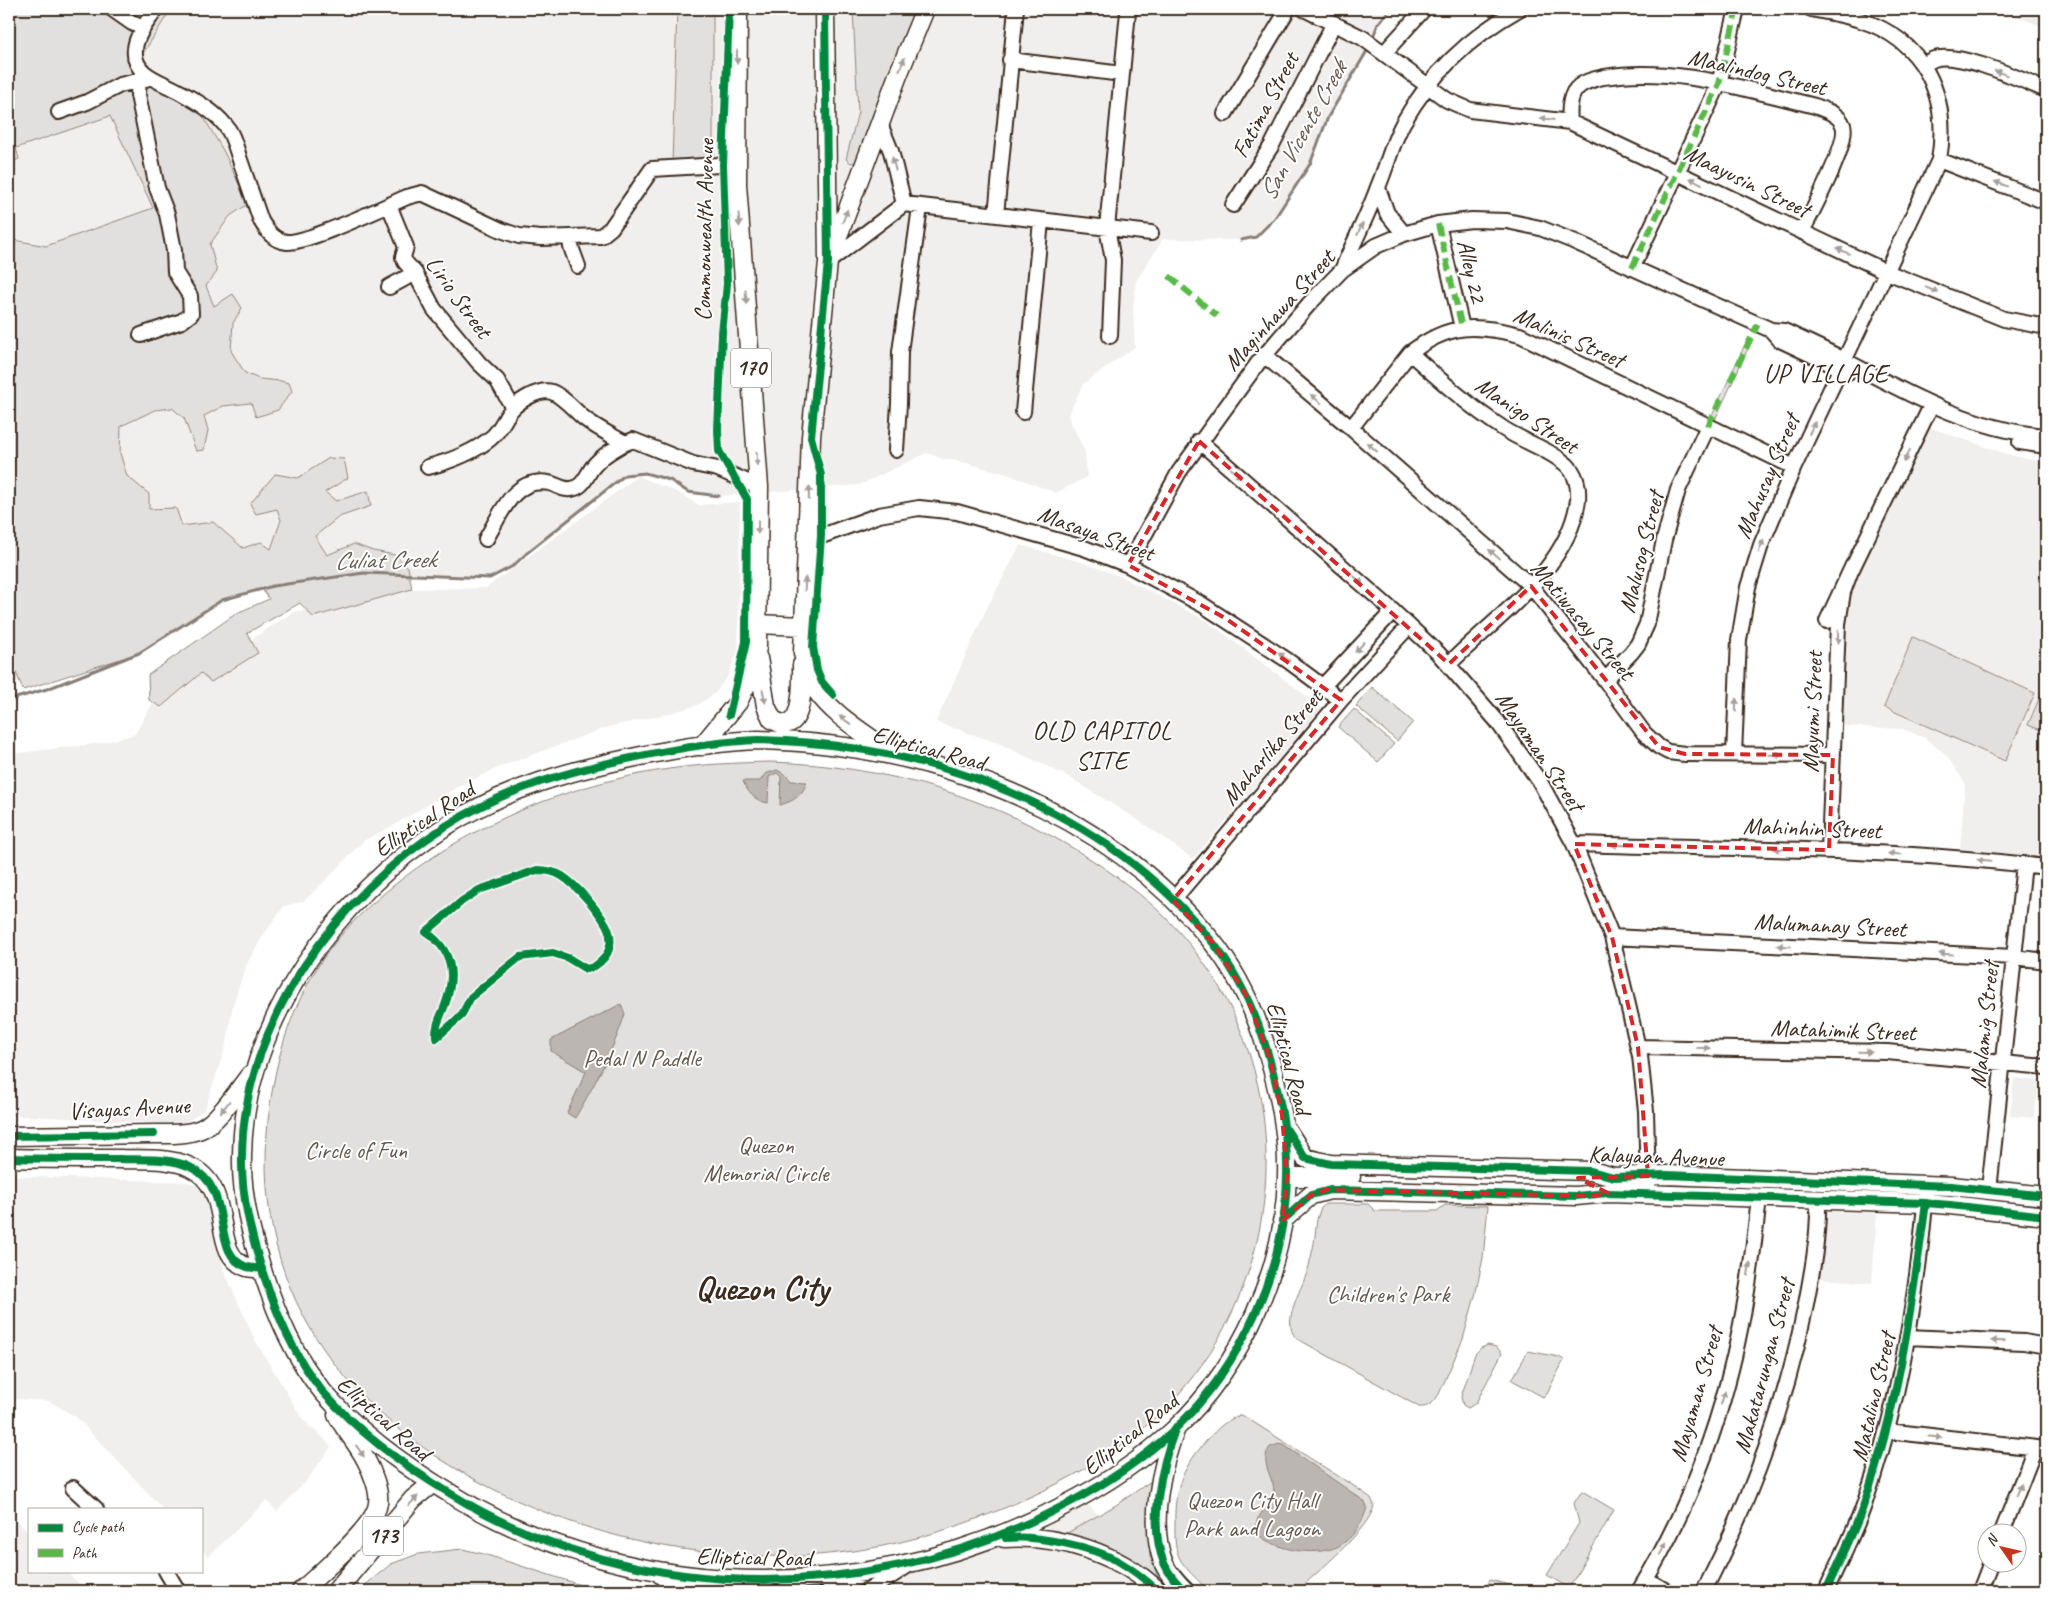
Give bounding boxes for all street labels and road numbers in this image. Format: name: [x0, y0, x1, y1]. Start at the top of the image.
street label: Maalindog Street: [1685, 42, 1831, 103]
street label: Fatima Street: [1225, 45, 1306, 163]
street label: Commonwealth Avenue: [687, 137, 721, 321]
street label: Maayusin Street: [1679, 138, 1817, 226]
street label: Alley 22: [1450, 237, 1494, 307]
street label: Maginhawa Street: [1217, 242, 1343, 377]
street label: Lirio Street: [419, 250, 500, 346]
street label: Malinis Street: [1509, 299, 1632, 376]
road number: 170: [731, 348, 771, 388]
street label: Manigo Street: [1470, 370, 1586, 461]
street label: Mahusay Street: [1727, 407, 1808, 543]
street label: Malusog Street: [1611, 485, 1671, 616]
street label: Masaya Street: [1034, 498, 1160, 569]
street label: Matiwasay Street: [1524, 554, 1643, 687]
street label: Mayumi Street: [1795, 649, 1829, 773]
street label: Maharlika Street: [1215, 681, 1331, 811]
street label: Mayaman Street: [1489, 685, 1593, 819]
street label: Elliptical Road: [870, 719, 992, 778]
street label: Elliptical Road: [368, 772, 483, 864]
street label: Mahinhin Street: [1743, 811, 1884, 845]
street label: Malumanay Street: [1753, 906, 1909, 944]
street label: Malamig Street: [1962, 957, 2006, 1090]
street label: Elliptical Road: [1260, 999, 1319, 1121]
street label: Matahimik Street: [1770, 1012, 1918, 1048]
street label: Visayas Avenue: [68, 1090, 193, 1126]
street label: Kalayaan Avenue: [1588, 1139, 1726, 1173]
street label: Makatarungan Street: [1726, 1273, 1802, 1456]
street label: Mayaman Street: [1662, 1320, 1730, 1465]
street label: Matalino Street: [1844, 1327, 1903, 1464]
street label: Elliptical Road: [331, 1369, 440, 1469]
street label: Elliptical Road: [1076, 1384, 1187, 1482]
road number: 173: [363, 1516, 403, 1555]
street label: Elliptical Road: [696, 1541, 815, 1573]

